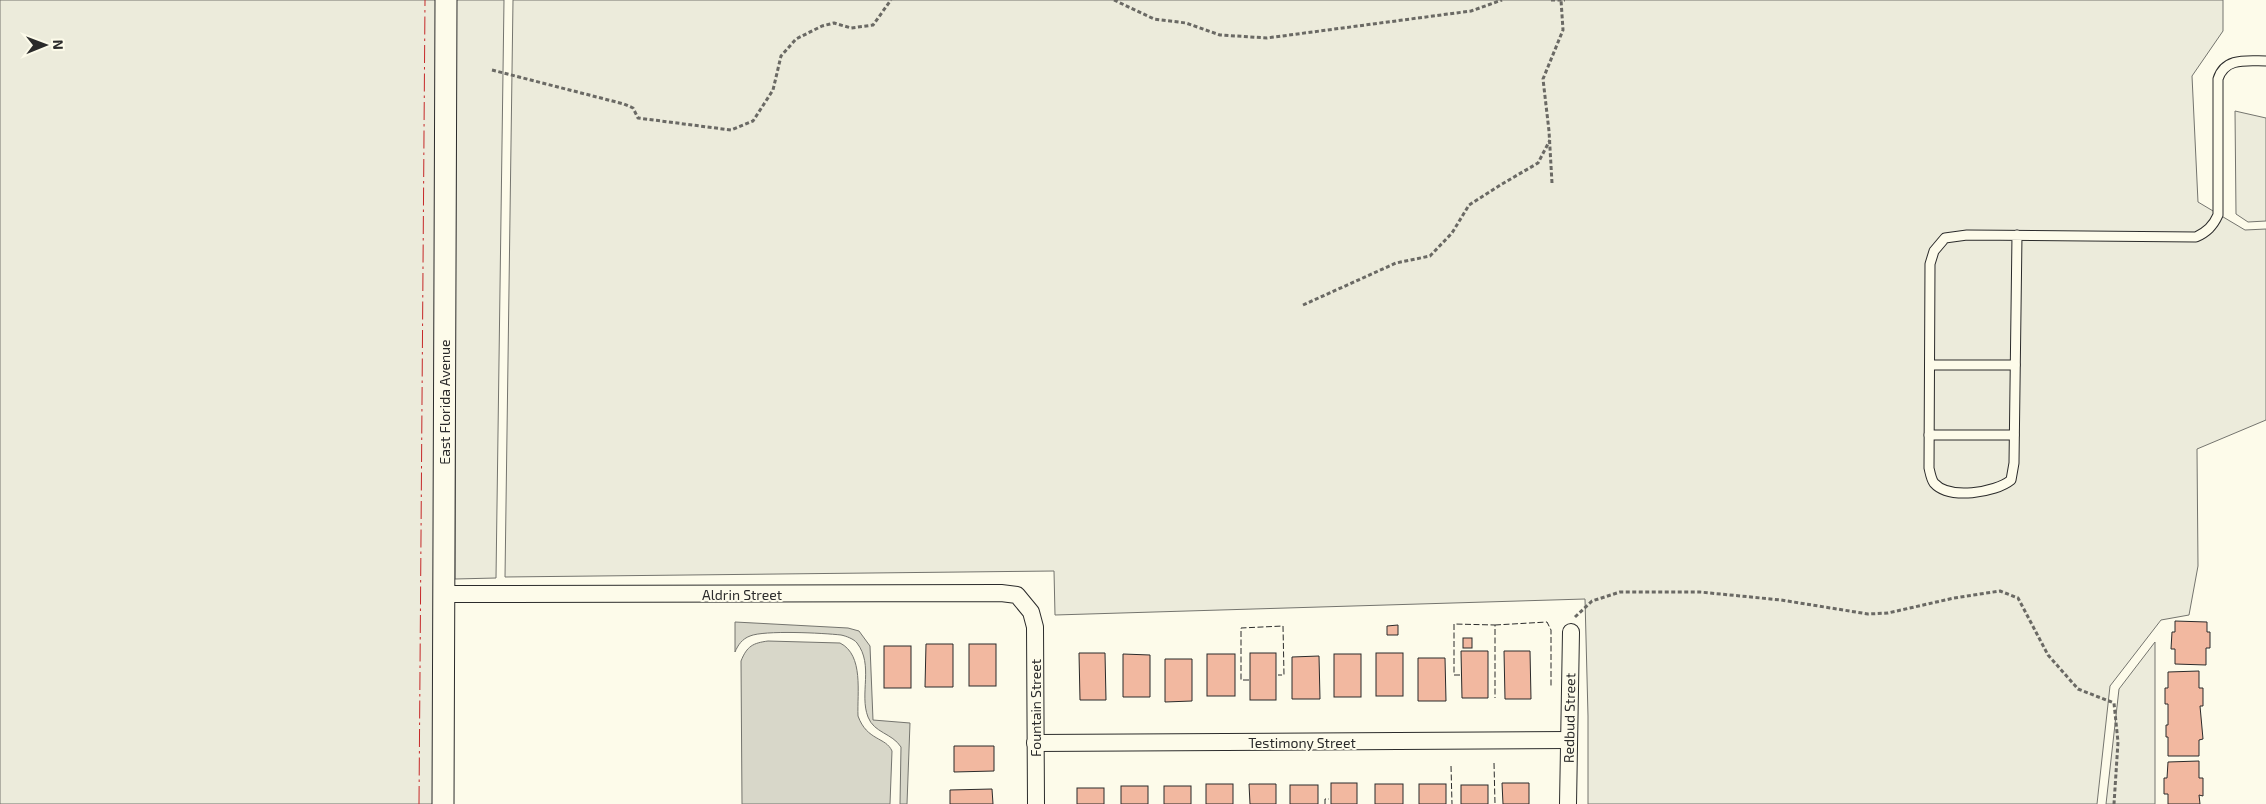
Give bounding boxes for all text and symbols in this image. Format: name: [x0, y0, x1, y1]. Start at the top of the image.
north arrow: [20, 20, 70, 70]
text: N: [50, 40, 67, 50]
street label: East Florida Avenue: [436, 339, 453, 465]
street label: Aldrin Street: [702, 586, 782, 603]
street label: Fountain Street: [1027, 659, 1044, 757]
street label: Redbud Street: [1560, 673, 1578, 763]
street label: Testimony Street: [1248, 734, 1356, 751]

